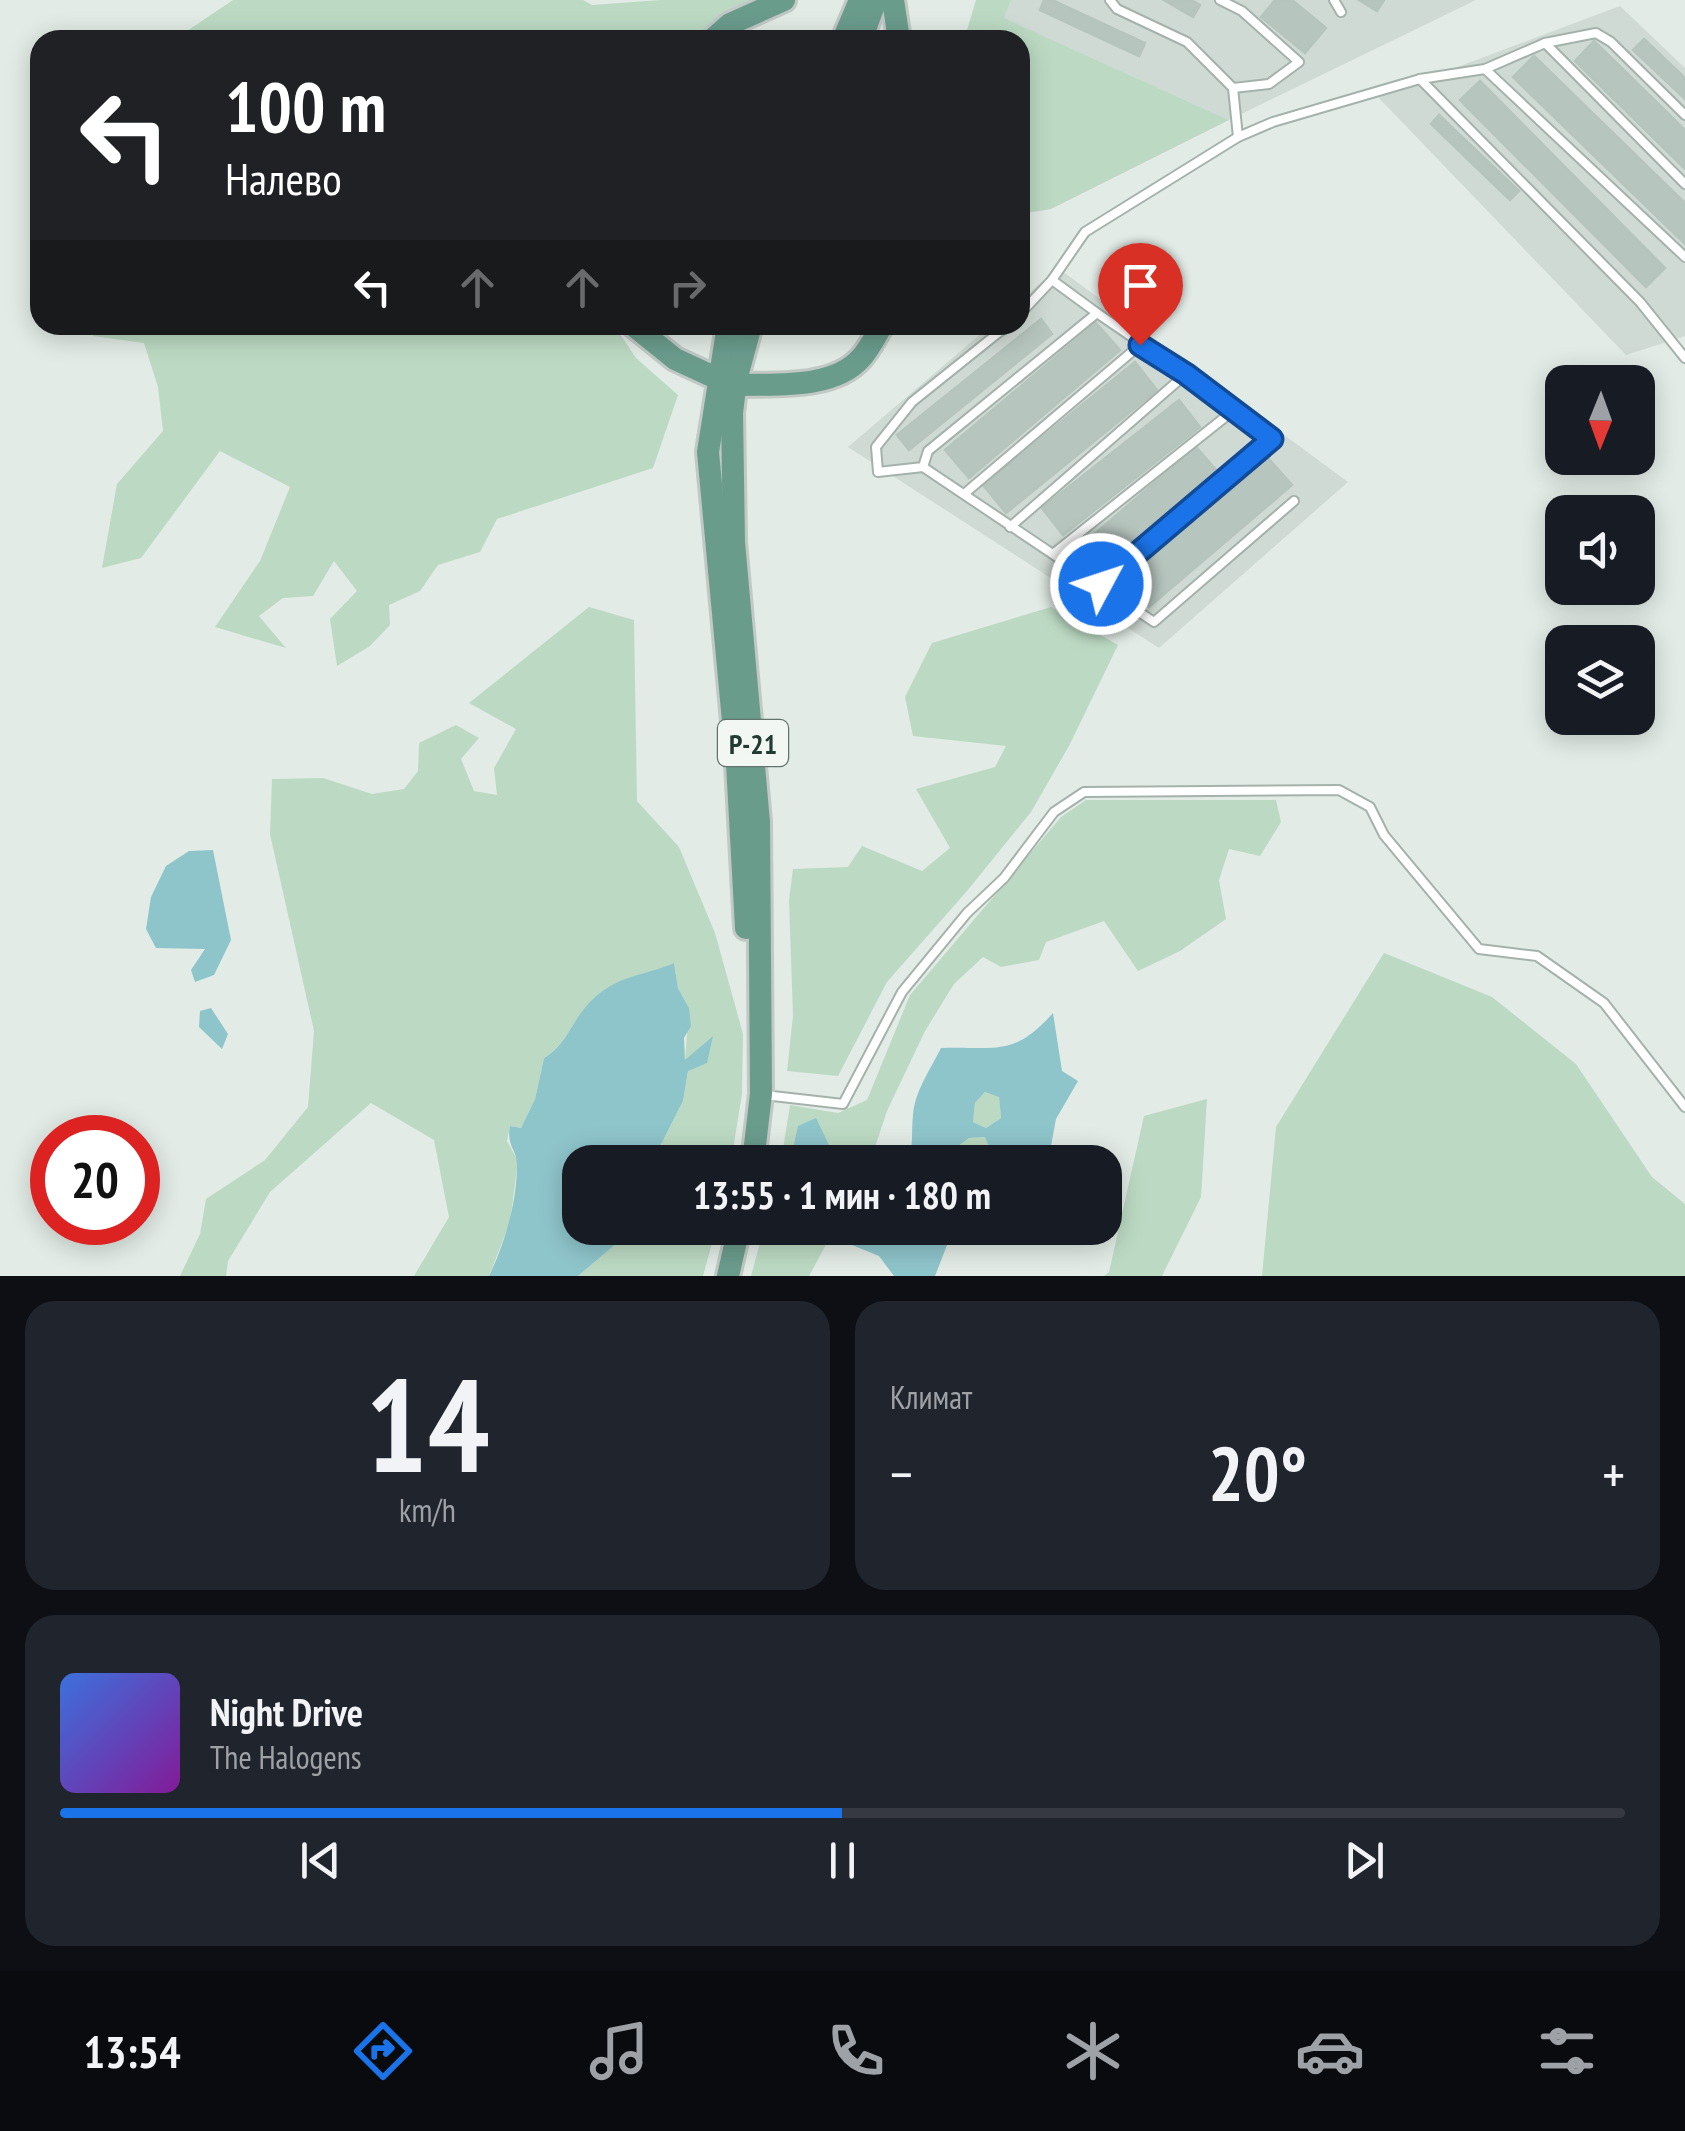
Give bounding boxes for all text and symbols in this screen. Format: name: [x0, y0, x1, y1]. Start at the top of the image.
text: 100 m: [225, 61, 386, 151]
icon: left: [60, 70, 190, 200]
text: Налево: [225, 149, 342, 207]
pin: [1098, 243, 1183, 346]
icon: arrive: [1113, 258, 1168, 313]
icon: left: [345, 260, 400, 315]
icon: ahead: [450, 260, 505, 315]
icon: ahead: [555, 260, 610, 315]
icon: right: [660, 260, 715, 315]
north arrow: [1545, 365, 1655, 475]
map controls: [1545, 365, 1655, 735]
button: sound: [1545, 495, 1655, 605]
position arrow: [1049, 532, 1153, 636]
button: layers: [1545, 625, 1655, 735]
road number: Р-21: [718, 720, 788, 766]
speed limit sign: 20: [30, 1115, 160, 1245]
text: 13:55 · 1 мин · 180 m: [693, 1170, 991, 1219]
text: 14: [365, 1340, 490, 1508]
text: Климат: [890, 1376, 972, 1418]
text: 20°: [1208, 1425, 1307, 1522]
text: −: [890, 1438, 913, 1509]
text: +: [1602, 1438, 1625, 1509]
text: km/h: [399, 1489, 456, 1531]
text: Night Drive: [210, 1687, 363, 1736]
text: The Halogens: [210, 1736, 362, 1778]
icon: previous: [293, 1833, 348, 1888]
icon: pause: [815, 1833, 870, 1888]
icon: next: [1337, 1833, 1392, 1888]
icon: directions: [348, 2016, 418, 2086]
icon: music: [584, 2016, 654, 2086]
icon: phone: [821, 2016, 891, 2086]
icon: climate: [1058, 2016, 1128, 2086]
icon: car: [1295, 2016, 1365, 2086]
icon: filters: [1532, 2016, 1602, 2086]
text: 13:54: [83, 2022, 181, 2080]

